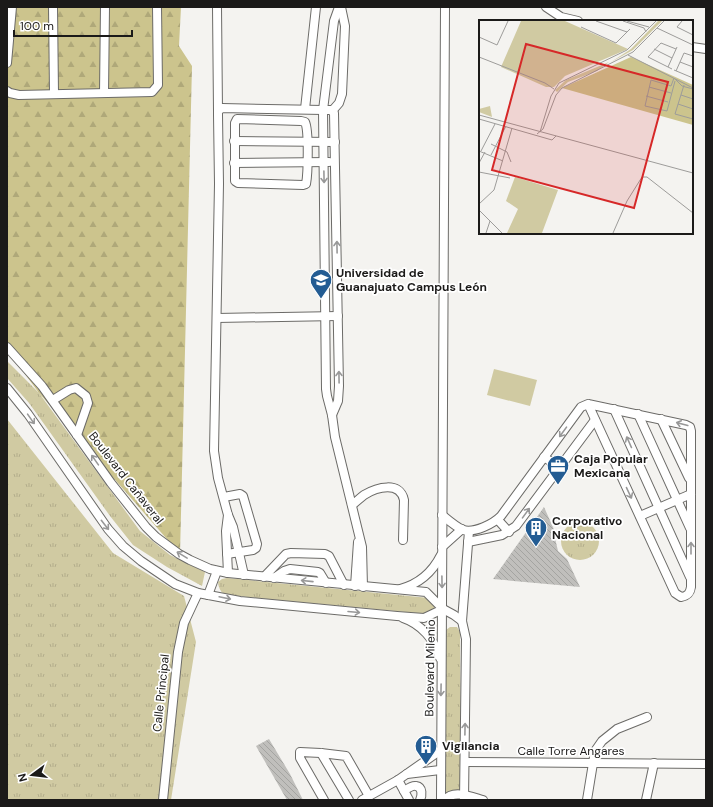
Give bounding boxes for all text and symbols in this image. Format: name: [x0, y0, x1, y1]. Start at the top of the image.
scale bar: [14, 12, 132, 38]
text: 100 m: [20, 18, 54, 34]
inset map: [479, 20, 693, 234]
one-way arrow: [320, 170, 328, 183]
one-way arrow: [333, 241, 341, 254]
place label: Universidad de Guanajuato Campus León: [336, 265, 487, 295]
school or university icon: Universidad de Guanajuato Campus León: [308, 267, 334, 300]
one-way arrow: [335, 371, 343, 384]
one-way arrow: [27, 413, 35, 424]
one-way arrow: [675, 420, 688, 427]
one-way arrow: [559, 426, 567, 437]
street label: Boulevard Cañaveral: [85, 429, 167, 527]
one-way arrow: [624, 436, 632, 448]
place label: Caja Popular Mexicana: [574, 451, 648, 481]
office icon: Caja Popular Mexicana: [545, 453, 571, 486]
one-way arrow: [91, 455, 99, 466]
one-way arrow: [626, 487, 633, 499]
one-way arrow: [522, 508, 530, 519]
place label: Corporativo Nacional: [552, 513, 622, 543]
building icon: Corporativo Nacional: [523, 515, 549, 548]
one-way arrow: [101, 520, 109, 531]
one-way arrow: [687, 542, 695, 555]
one-way arrow: [176, 551, 188, 559]
one-way arrow: [438, 575, 446, 588]
one-way arrow: [301, 578, 314, 585]
one-way arrow: [218, 595, 231, 603]
one-way arrow: [347, 608, 360, 615]
street label: Boulevard Milenio: [421, 619, 439, 717]
street label: Calle Principal: [149, 653, 173, 733]
one-way arrow: [437, 683, 445, 696]
one-way arrow: [461, 723, 469, 736]
building icon: Vigilancia: [413, 733, 439, 766]
place label: Vigilancia: [442, 738, 499, 754]
street label: Calle Torre Angares: [517, 743, 625, 759]
north arrow: [12, 755, 52, 795]
text: N: [15, 772, 30, 783]

